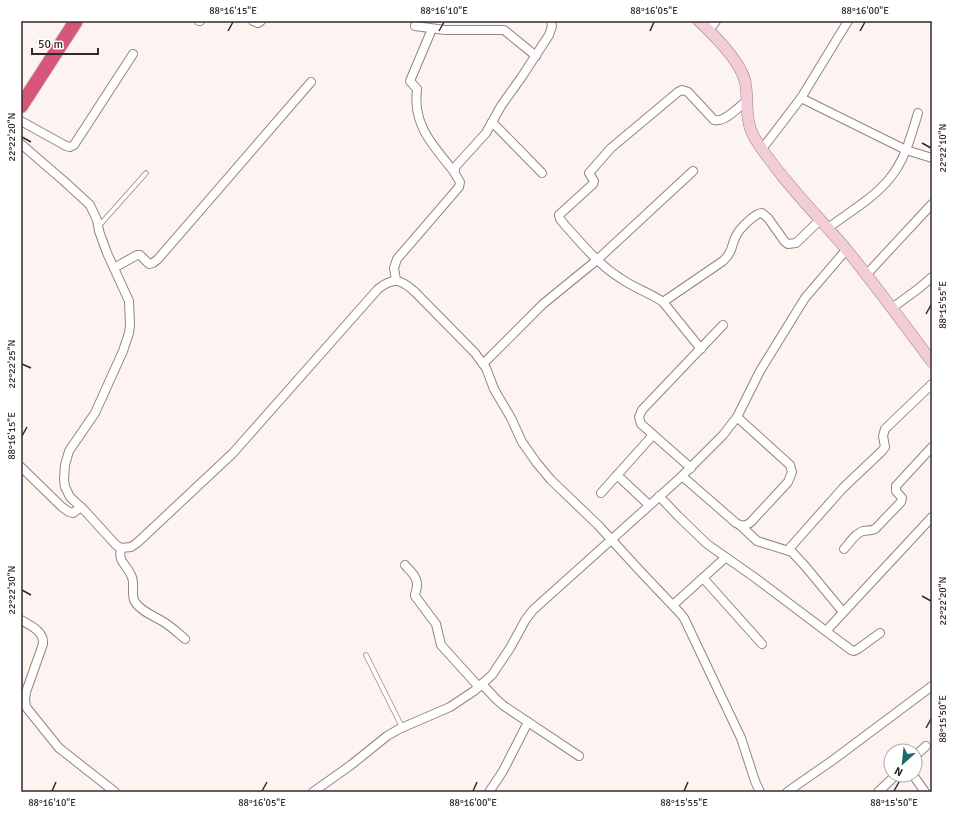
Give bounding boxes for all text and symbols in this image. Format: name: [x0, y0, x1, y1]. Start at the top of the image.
text: 88°16'15"E: [209, 5, 257, 17]
text: 88°16'10"E: [420, 5, 468, 17]
text: 88°16'05"E: [630, 5, 678, 17]
text: 88°16'00"E: [841, 5, 889, 17]
scale bar: [32, 30, 98, 56]
text: 50 m: [38, 37, 63, 52]
text: 22°22'20"N: [6, 113, 18, 161]
text: 22°22'10"N: [937, 124, 949, 172]
text: 88°15'55"E: [937, 281, 949, 329]
text: 22°22'25"N: [6, 340, 18, 388]
text: 88°16'15"E: [6, 412, 18, 460]
text: 22°22'30"N: [6, 566, 18, 614]
text: 22°22'20"N: [937, 577, 949, 625]
text: 88°15'50"E: [937, 695, 949, 743]
north arrow: [883, 743, 923, 783]
text: N: [892, 764, 905, 779]
text: 88°16'10"E: [28, 797, 76, 809]
text: 88°16'05"E: [238, 797, 286, 809]
text: 88°16'00"E: [449, 797, 497, 809]
text: 88°15'55"E: [660, 797, 708, 809]
text: 88°15'50"E: [870, 797, 918, 809]

